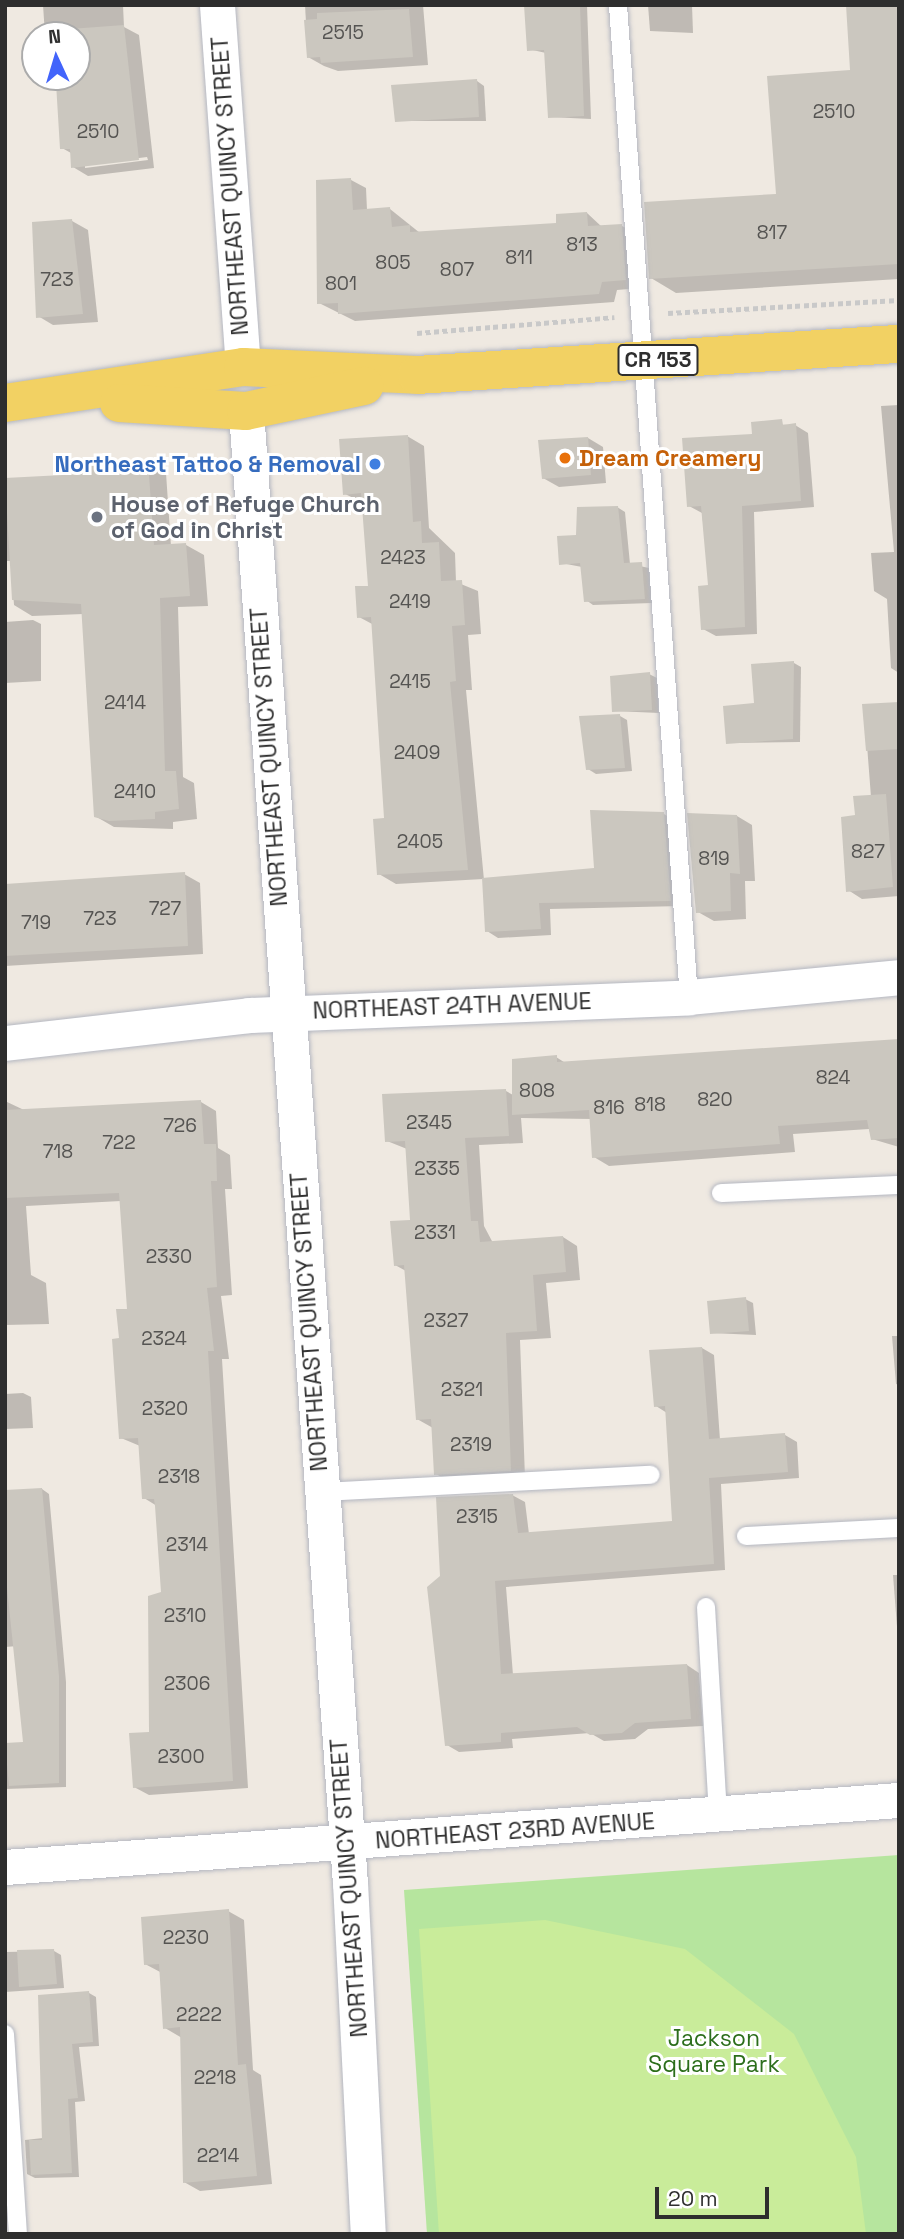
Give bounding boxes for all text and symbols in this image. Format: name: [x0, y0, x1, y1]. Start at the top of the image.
north arrow: [21, 21, 91, 91]
house number: 2515: [322, 22, 364, 44]
text: N: [47, 24, 62, 49]
street label: NORTHEAST QUINCY STREET: [206, 35, 254, 337]
house number: 2510: [813, 101, 855, 123]
house number: 2510: [77, 121, 119, 143]
house number: 817: [757, 222, 787, 244]
house number: 813: [566, 234, 598, 256]
house number: 811: [505, 247, 533, 269]
house number: 805: [375, 252, 411, 274]
house number: 807: [440, 259, 474, 281]
house number: 723: [40, 269, 74, 291]
house number: 801: [325, 273, 357, 295]
road number: CR 153: [616, 342, 700, 378]
place label: Dream Creamery: [579, 444, 761, 472]
place label: Northeast Tattoo & Removal: [54, 450, 361, 478]
marker: Dream Creamery: [557, 450, 573, 466]
marker: Northeast Tattoo & Removal: [367, 456, 383, 472]
place label: House of Refuge Church of God in Christ: [111, 490, 380, 544]
marker: House of Refuge Church of God in Christ: [89, 509, 105, 525]
house number: 2423: [380, 547, 426, 569]
house number: 2419: [389, 591, 431, 613]
street label: NORTHEAST QUINCY STREET: [245, 606, 293, 908]
house number: 2415: [389, 671, 431, 693]
house number: 2414: [104, 692, 146, 714]
house number: 2409: [394, 742, 440, 764]
house number: 2410: [114, 781, 156, 803]
house number: 2405: [397, 831, 443, 853]
house number: 827: [851, 841, 885, 863]
house number: 819: [698, 848, 730, 870]
house number: 727: [149, 898, 181, 920]
house number: 723: [83, 908, 117, 930]
house number: 719: [21, 912, 51, 934]
street label: NORTHEAST 24TH AVENUE: [312, 987, 592, 1025]
house number: 824: [816, 1067, 850, 1089]
house number: 808: [519, 1080, 555, 1102]
house number: 820: [697, 1089, 733, 1111]
house number: 818: [634, 1094, 666, 1116]
house number: 816: [593, 1097, 625, 1119]
house number: 2345: [406, 1112, 452, 1134]
house number: 726: [163, 1115, 197, 1137]
house number: 722: [102, 1132, 136, 1154]
house number: 718: [43, 1141, 73, 1163]
house number: 2335: [414, 1158, 460, 1180]
street label: NORTHEAST QUINCY STREET: [285, 1171, 333, 1473]
house number: 2331: [414, 1222, 456, 1244]
house number: 2330: [146, 1246, 192, 1268]
house number: 2327: [424, 1310, 468, 1332]
house number: 2324: [141, 1328, 187, 1350]
house number: 2321: [441, 1379, 483, 1401]
house number: 2320: [142, 1398, 188, 1420]
house number: 2319: [450, 1434, 492, 1456]
house number: 2318: [158, 1466, 200, 1488]
house number: 2315: [456, 1506, 498, 1528]
house number: 2314: [166, 1534, 208, 1556]
house number: 2310: [164, 1605, 206, 1627]
house number: 2306: [164, 1673, 210, 1695]
street label: NORTHEAST QUINCY STREET: [325, 1737, 373, 2039]
house number: 2300: [157, 1746, 205, 1768]
street label: NORTHEAST 23RD AVENUE: [374, 1807, 656, 1855]
house number: 2230: [163, 1927, 209, 1949]
house number: 2222: [176, 2004, 222, 2026]
park label: Jackson Square Park: [648, 2024, 780, 2078]
house number: 2218: [194, 2067, 236, 2089]
house number: 2214: [197, 2145, 239, 2167]
scale bar: [659, 2172, 773, 2216]
text: 20 m: [668, 2185, 718, 2212]

